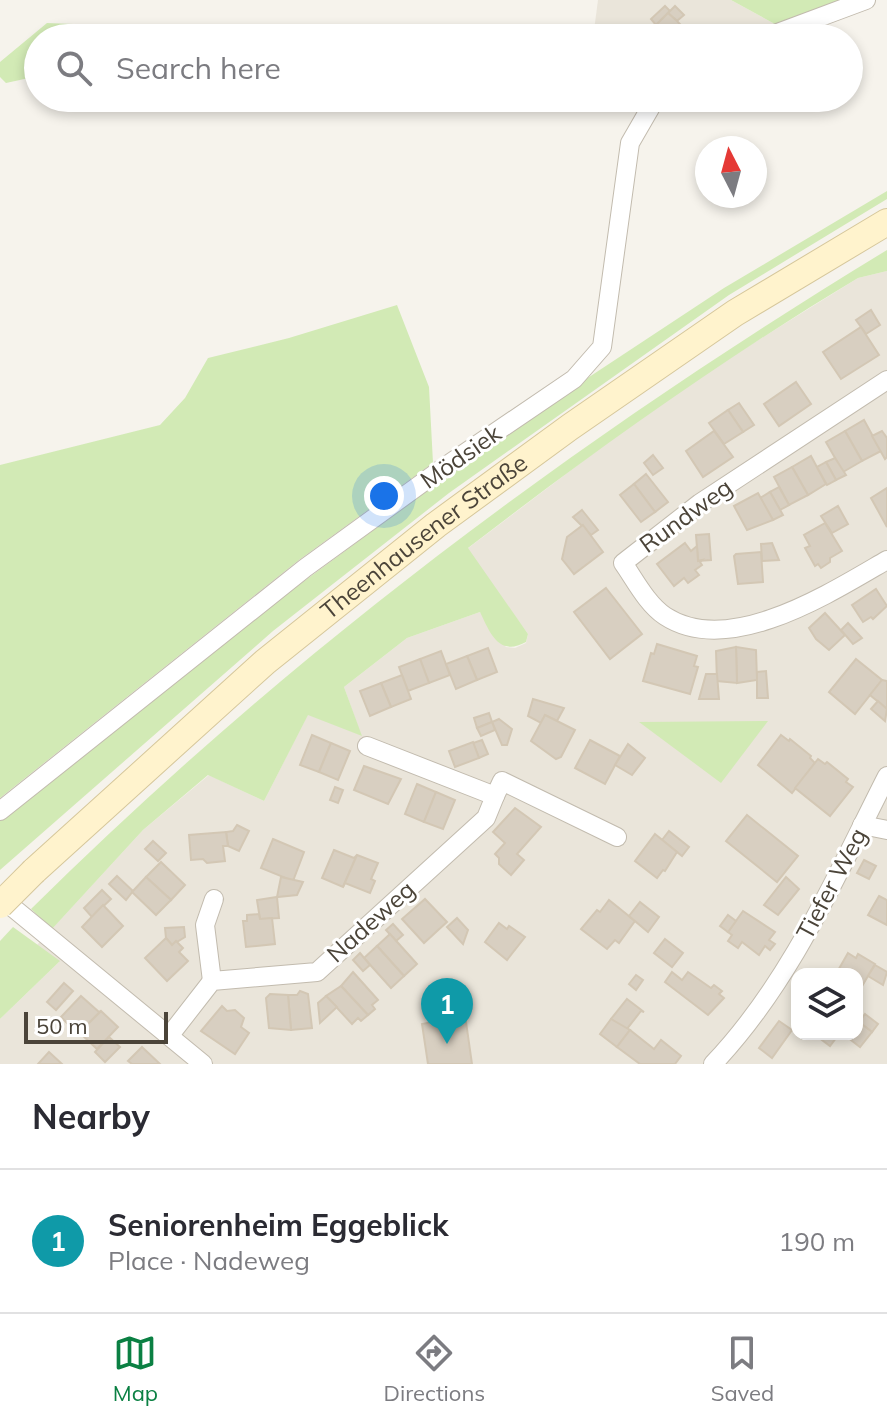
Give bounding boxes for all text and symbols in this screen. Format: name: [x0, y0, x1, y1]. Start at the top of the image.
search box: [24, 24, 863, 112]
icon: search: [52, 46, 96, 90]
text: Search here: [116, 49, 281, 87]
north arrow: [695, 136, 767, 208]
street label: Mödsiek: [414, 417, 507, 495]
street label: Theenhausener Straße: [314, 447, 533, 625]
street label: Rundweg: [633, 472, 738, 559]
your location: [364, 476, 404, 516]
street label: Tiefer Weg: [789, 823, 873, 944]
street label: Nadeweg: [320, 874, 420, 968]
map controls: [791, 968, 863, 1040]
button: layers: [791, 968, 863, 1040]
pin: 1: [421, 978, 473, 1044]
scale bar: [24, 1008, 168, 1044]
text: 50 m: [36, 1012, 87, 1040]
text: Nearby: [32, 1095, 150, 1138]
text: Seniorenheim Eggeblick: [108, 1206, 449, 1244]
text: 1: [50, 1225, 66, 1258]
text: 190 m: [779, 1225, 855, 1258]
text: Place · Nadeweg: [108, 1244, 310, 1277]
tab: Map: [113, 1331, 158, 1407]
tab: Directions: [384, 1331, 485, 1407]
tab: Saved: [711, 1331, 774, 1407]

